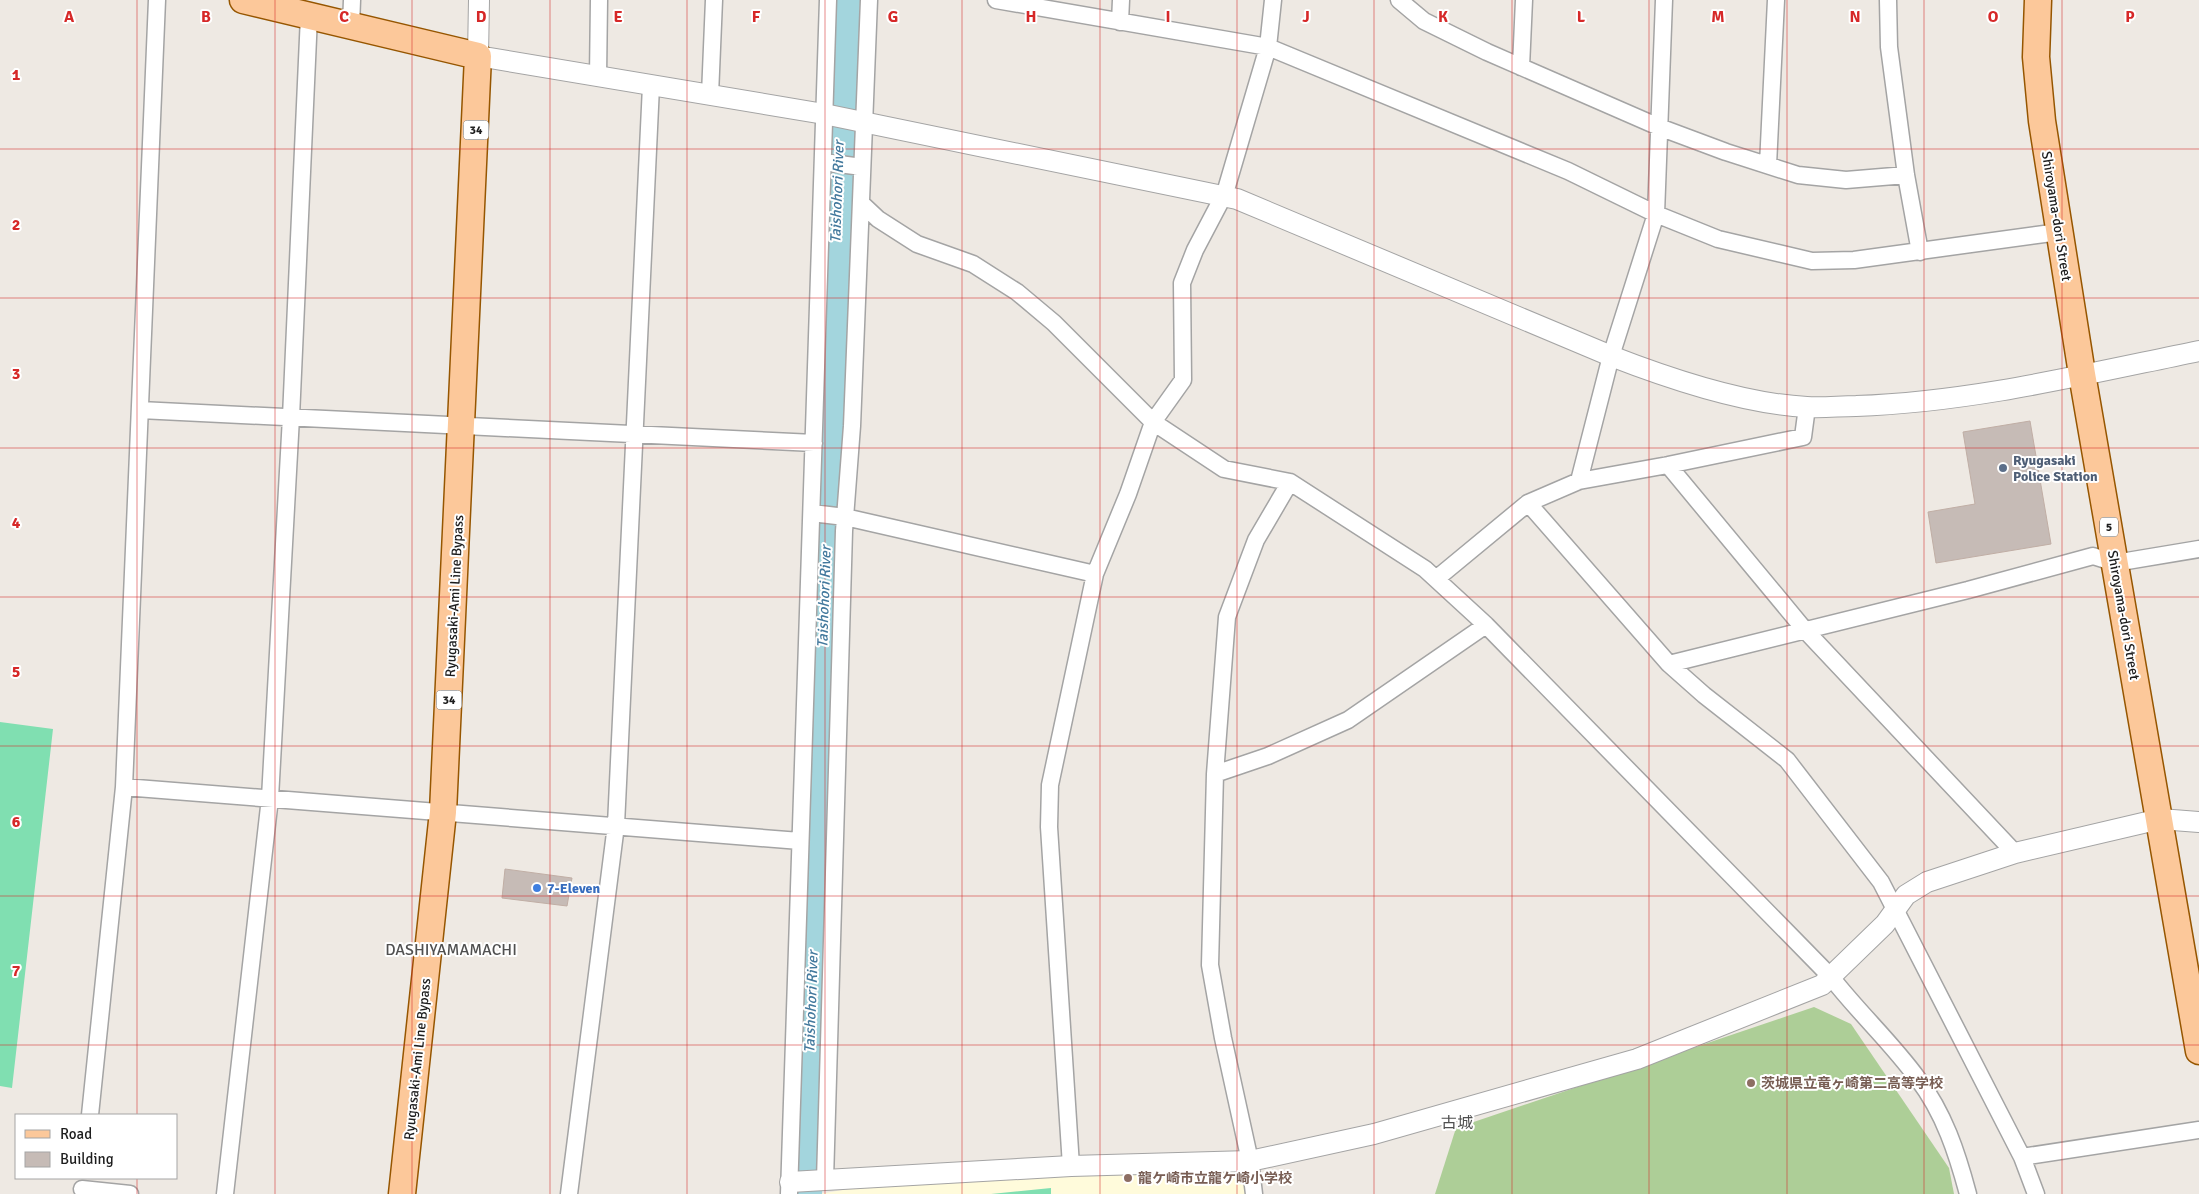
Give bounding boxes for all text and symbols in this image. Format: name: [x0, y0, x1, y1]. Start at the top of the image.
text: A: [64, 7, 75, 27]
text: B: [201, 7, 211, 27]
text: C: [339, 7, 349, 27]
text: D: [476, 7, 487, 27]
text: E: [613, 7, 623, 27]
text: F: [752, 7, 761, 27]
text: G: [888, 7, 898, 27]
text: H: [1026, 7, 1036, 27]
text: I: [1165, 7, 1171, 27]
text: J: [1302, 7, 1310, 27]
text: K: [1438, 7, 1448, 27]
text: L: [1577, 7, 1586, 27]
text: M: [1711, 7, 1725, 27]
text: N: [1849, 7, 1861, 27]
text: O: [1988, 7, 1999, 27]
text: P: [2125, 7, 2135, 27]
text: 1: [12, 65, 21, 85]
road number: 34: [464, 120, 488, 140]
water label: Taishohori River: [826, 138, 848, 243]
street label: Shiroyama-dori Street: [2038, 150, 2075, 282]
text: 2: [12, 215, 20, 235]
text: 3: [12, 364, 20, 384]
place label: Ryugasaki Police Station: [2013, 452, 2098, 485]
marker: Ryugasaki Police Station: [1997, 462, 2009, 474]
text: 4: [12, 513, 21, 533]
street label: Ryugasaki-Ami Line Bypass: [442, 514, 467, 678]
road number: 5: [2100, 518, 2118, 536]
water label: Taishohori River: [813, 543, 835, 648]
street label: Shiroyama-dori Street: [2104, 549, 2143, 681]
text: 5: [12, 662, 20, 682]
road number: 34: [436, 690, 462, 710]
text: 6: [12, 812, 21, 832]
place label: 7-Eleven: [547, 880, 600, 897]
marker: 7-Eleven: [531, 882, 543, 894]
district label: DASHIYAMAMACHI: [385, 940, 517, 960]
water label: Taishohori River: [800, 948, 822, 1053]
text: 7: [12, 961, 21, 981]
street label: Ryugasaki-Ami Line Bypass: [401, 977, 434, 1141]
place label: 茨城県立竜ヶ崎第二高等学校: [1761, 1075, 1943, 1092]
marker: 茨城県立竜ヶ崎第二高等学校: [1745, 1077, 1757, 1089]
district label: 古城: [1441, 1113, 1473, 1133]
legend: [15, 1114, 178, 1179]
text: Road: [60, 1125, 92, 1143]
text: Building: [60, 1150, 114, 1168]
place label: 龍ケ崎市立龍ケ崎小学校: [1138, 1170, 1292, 1187]
marker: 龍ケ崎市立龍ケ崎小学校: [1122, 1172, 1134, 1184]

